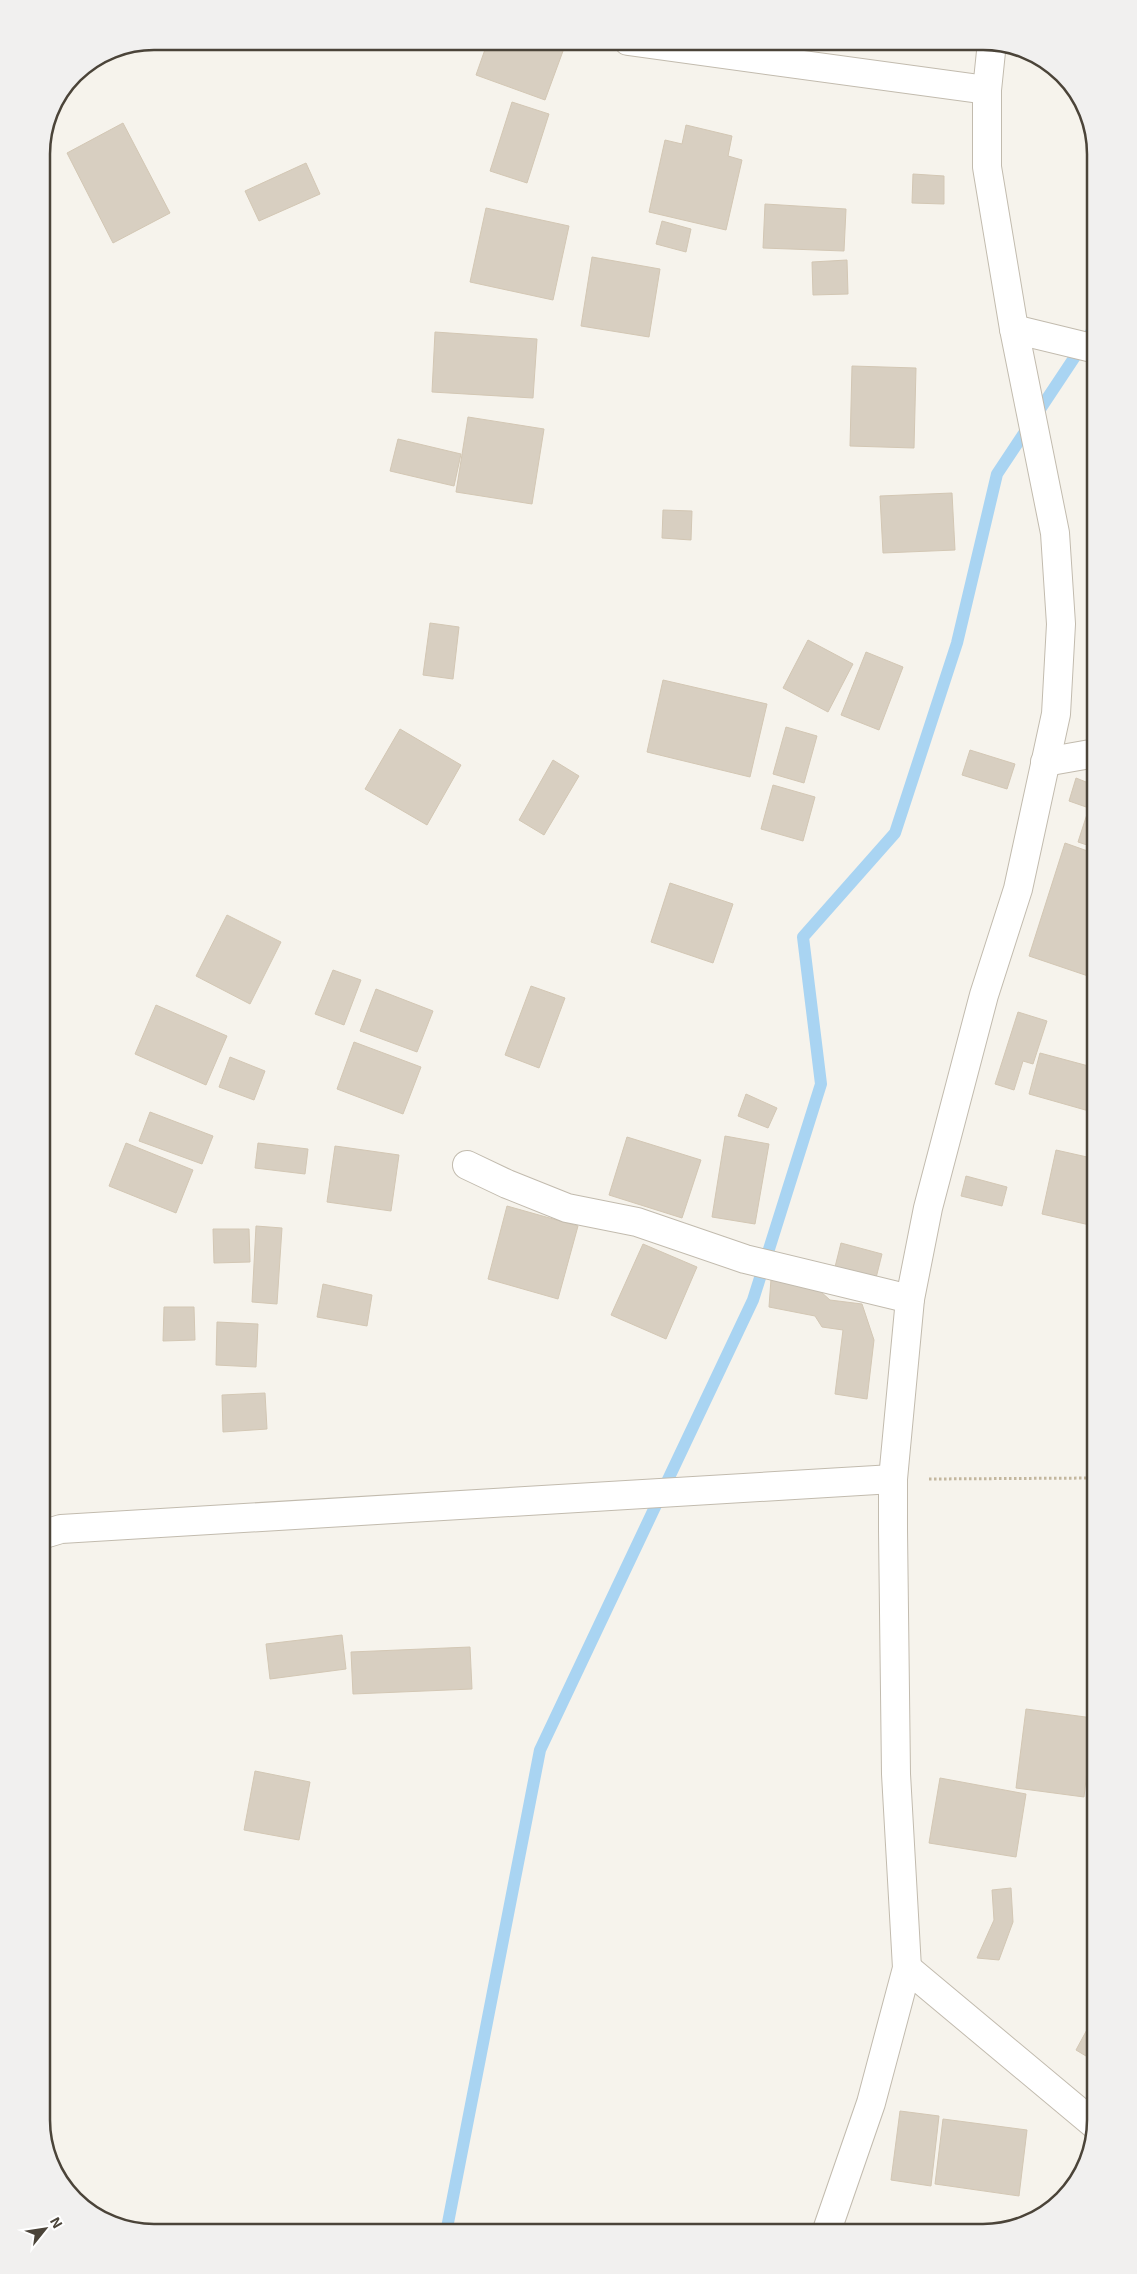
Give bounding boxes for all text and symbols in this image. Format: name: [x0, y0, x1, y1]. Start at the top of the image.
north arrow: [20, 2204, 70, 2254]
text: N: [47, 2214, 67, 2231]

